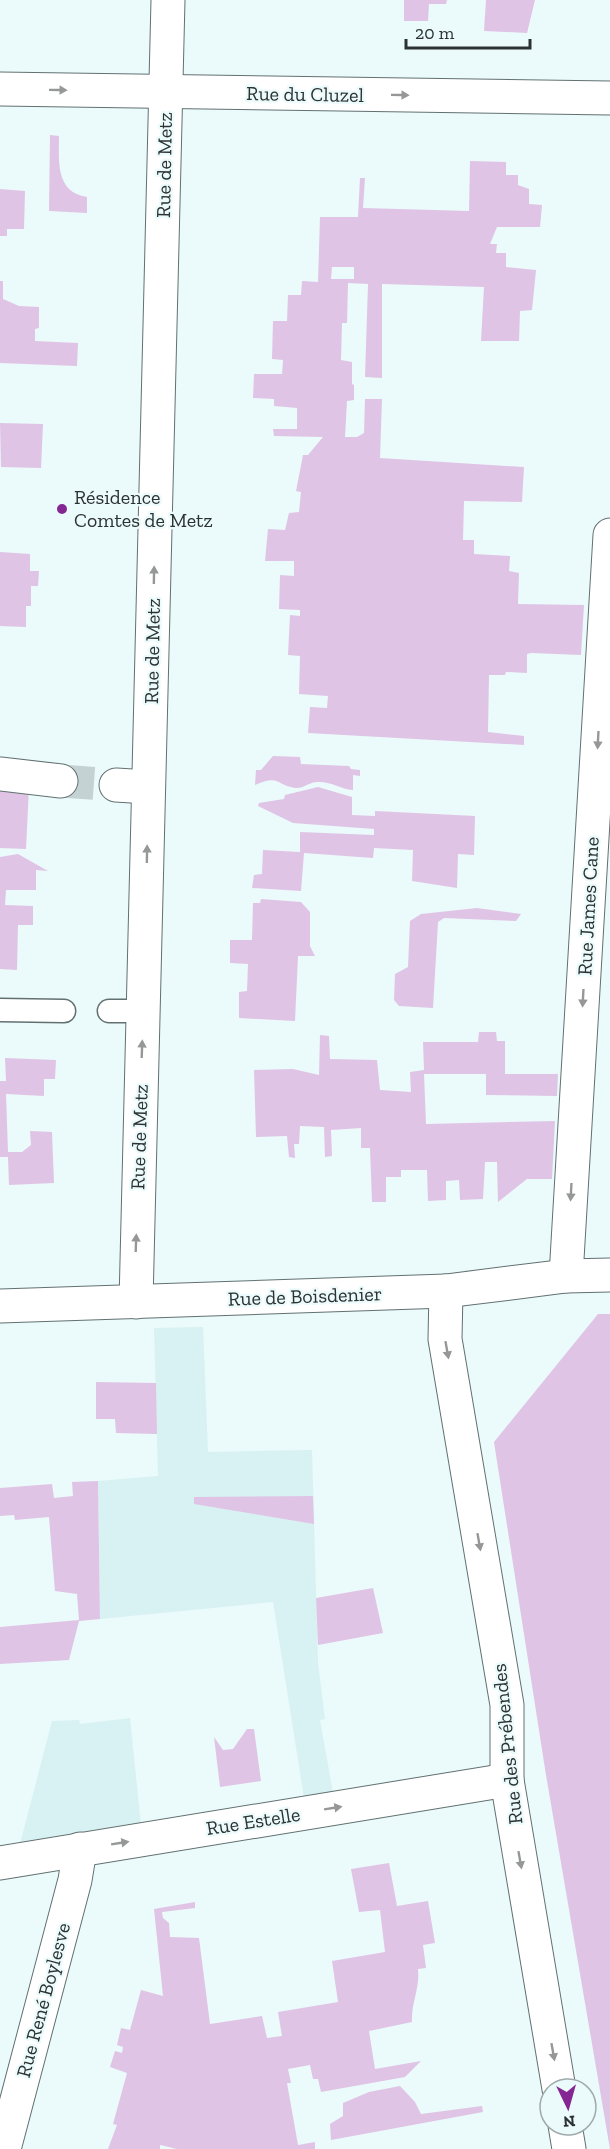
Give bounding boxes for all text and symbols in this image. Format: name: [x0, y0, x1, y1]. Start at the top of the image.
scale bar: [406, 12, 530, 50]
text: 20 m: [415, 22, 455, 44]
street label: Rue du Cluzel: [246, 81, 364, 107]
one-way arrow: [49, 85, 68, 95]
one-way arrow: [391, 90, 410, 100]
street label: Rue de Metz: [151, 112, 177, 218]
place label: Résidence Comtes de Metz: [74, 485, 213, 532]
marker: Résidence Comtes de Metz: [55, 502, 69, 516]
one-way arrow: [149, 565, 158, 584]
street label: Rue de Metz: [139, 598, 165, 704]
one-way arrow: [593, 731, 603, 750]
street label: Rue James Cane: [572, 836, 604, 976]
one-way arrow: [142, 844, 151, 863]
one-way arrow: [578, 988, 587, 1007]
one-way arrow: [137, 1039, 146, 1058]
street label: Rue de Metz: [125, 1084, 153, 1190]
one-way arrow: [567, 1183, 576, 1202]
one-way arrow: [131, 1234, 140, 1253]
street label: Rue de Boisdenier: [227, 1281, 383, 1311]
one-way arrow: [442, 1340, 451, 1359]
one-way arrow: [475, 1533, 484, 1552]
street label: Rue des Prébendes: [487, 1663, 527, 1825]
street label: Rue Estelle: [204, 1802, 302, 1840]
one-way arrow: [324, 1804, 343, 1813]
one-way arrow: [111, 1838, 130, 1847]
one-way arrow: [516, 1850, 525, 1869]
street label: Rue René Boylesve: [11, 1920, 75, 2080]
one-way arrow: [549, 2043, 558, 2062]
north arrow: [538, 2077, 598, 2137]
text: N: [562, 2111, 576, 2131]

